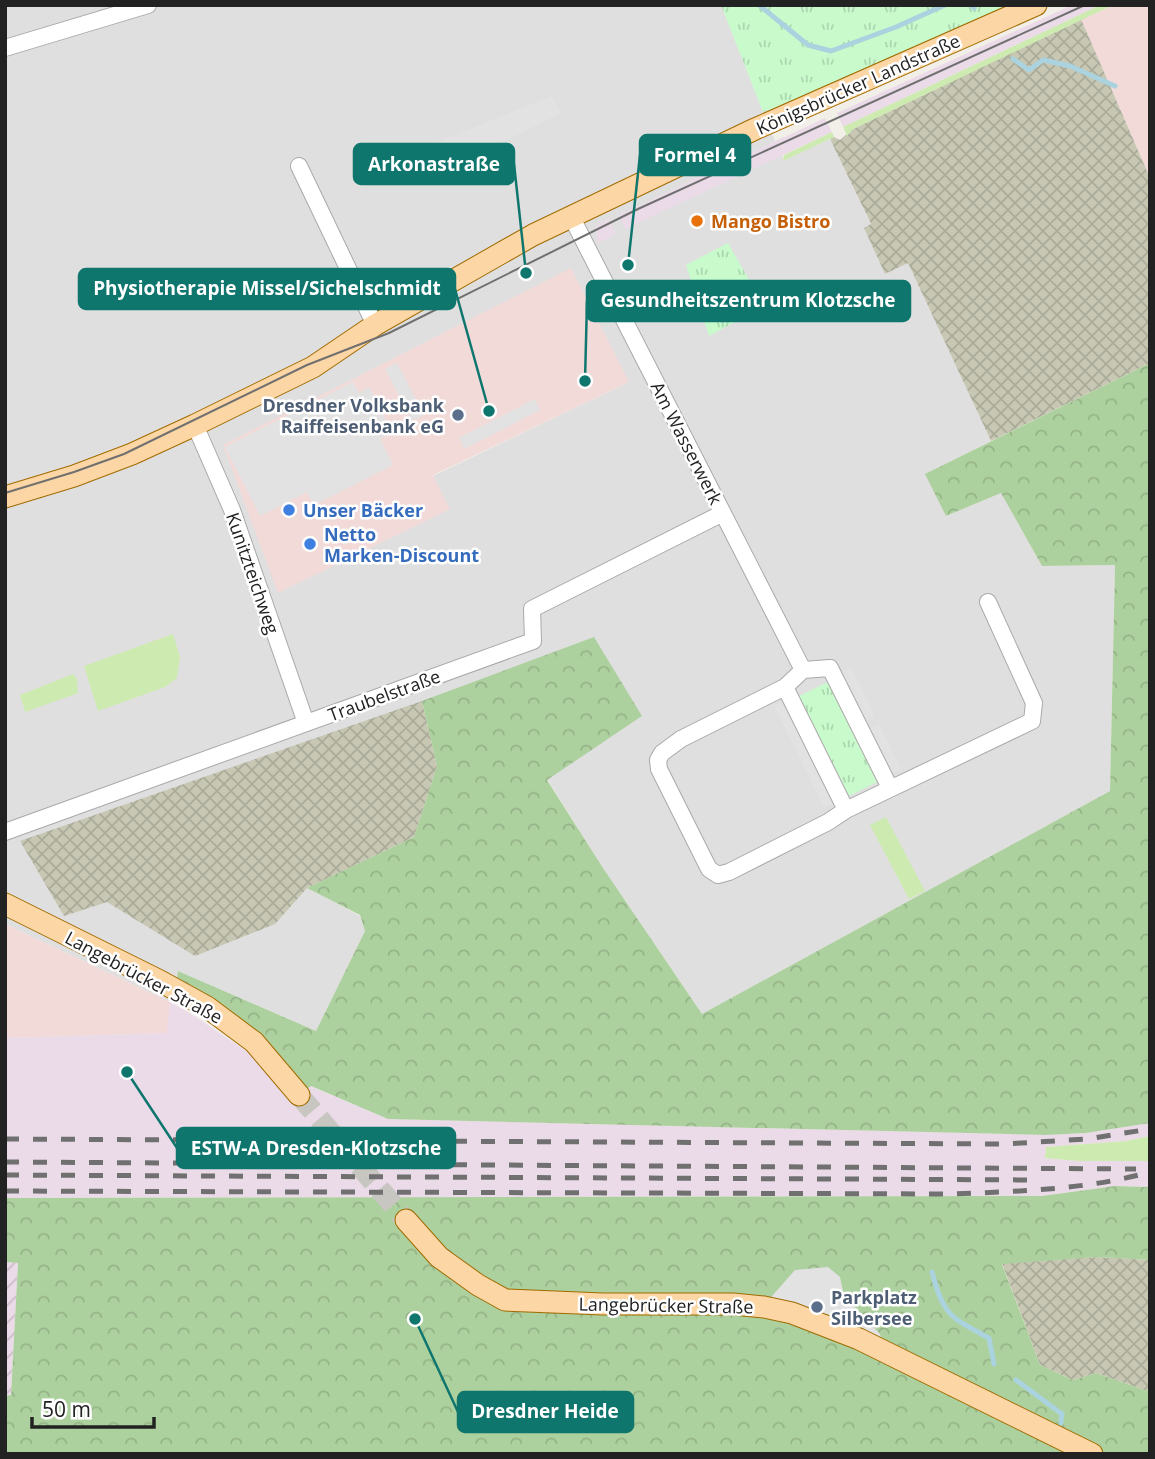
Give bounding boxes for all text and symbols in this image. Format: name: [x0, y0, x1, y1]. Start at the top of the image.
street label: Königsbrücker Landstraße: [752, 28, 964, 140]
callout: Formel 4: [640, 135, 750, 175]
text: Formel 4: [654, 142, 736, 168]
callout: Arkonastraße: [354, 144, 514, 184]
text: Arkonastraße: [368, 151, 500, 177]
place label: Mango Bistro: [711, 209, 830, 233]
marker: Mango Bistro: [689, 213, 705, 229]
callout: Physiotherapie Missel/Sichelschmidt: [79, 269, 455, 309]
text: Physiotherapie Missel/Sichelschmidt: [93, 275, 441, 301]
callout: Gesundheitszentrum Klotzsche: [587, 281, 910, 321]
text: Gesundheitszentrum Klotzsche: [600, 287, 896, 313]
street label: Am Wasserwerk: [646, 377, 729, 509]
place label: Dresdner Volksbank Raiffeisenbank eG: [263, 393, 445, 438]
marker: Dresdner Volksbank Raiffeisenbank eG: [450, 407, 466, 423]
place label: Unser Bäcker: [303, 498, 423, 522]
marker: Unser Bäcker: [281, 502, 297, 518]
street label: Kunitzteichweg: [221, 509, 285, 637]
place label: Netto Marken-Discount: [324, 522, 479, 567]
marker: Netto Marken-Discount: [302, 536, 318, 552]
street label: Traubelstraße: [325, 664, 443, 726]
street label: Langebrücker Straße: [61, 925, 227, 1029]
callout: ESTW-A Dresden-Klotzsche: [177, 1128, 455, 1168]
text: ESTW-A Dresden-Klotzsche: [191, 1135, 441, 1161]
place label: Parkplatz Silbersee: [831, 1285, 917, 1330]
street label: Langebrücker Straße: [578, 1291, 754, 1319]
marker: Parkplatz Silbersee: [809, 1299, 825, 1315]
scale bar: [32, 1386, 154, 1430]
callout: Dresdner Heide: [458, 1392, 633, 1432]
text: 50 m: [42, 1395, 91, 1423]
text: Dresdner Heide: [471, 1398, 619, 1424]

